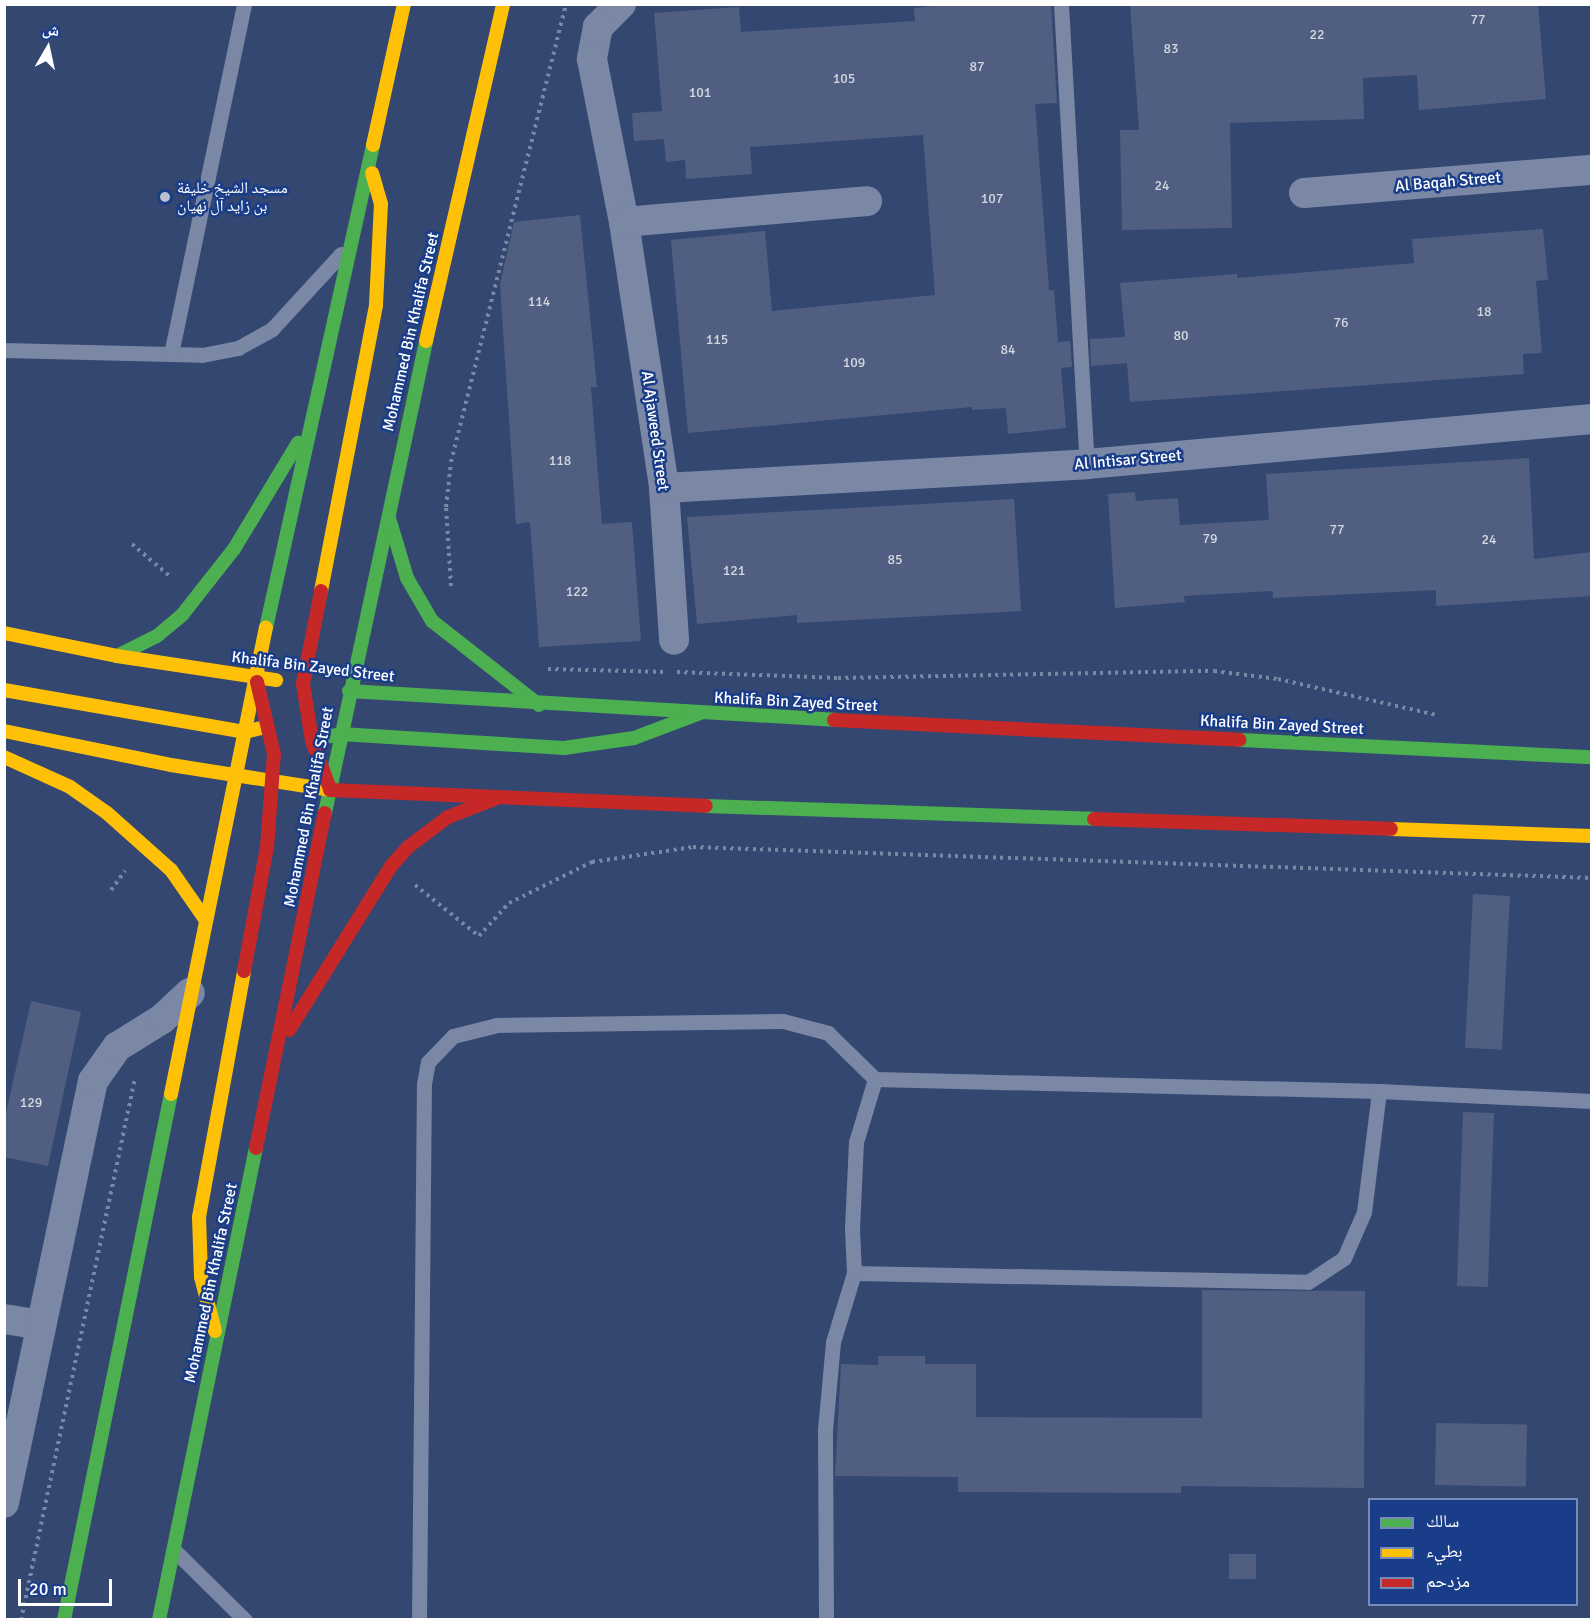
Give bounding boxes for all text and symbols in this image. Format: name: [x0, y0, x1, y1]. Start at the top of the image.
house number: 77: [1470, 12, 1486, 28]
north arrow: [18, 18, 78, 78]
text: ش: [41, 19, 61, 41]
house number: 22: [1309, 27, 1325, 43]
house number: 83: [1163, 41, 1179, 57]
house number: 87: [969, 59, 985, 75]
house number: 105: [833, 71, 855, 87]
house number: 101: [689, 85, 711, 101]
street label: Al Baqah Street: [1394, 168, 1502, 196]
place label: مسجد الشيخ خليفة بن زايد آل نهيان: [177, 178, 288, 216]
house number: 24: [1154, 178, 1170, 194]
marker: مسجد الشيخ خليفة بن زايد آل نهيان: [158, 190, 172, 204]
house number: 107: [981, 191, 1003, 207]
street label: Mohammed Bin Khalifa Street: [379, 231, 443, 433]
house number: 114: [528, 294, 550, 310]
house number: 18: [1476, 304, 1492, 320]
house number: 76: [1333, 315, 1349, 331]
house number: 80: [1173, 328, 1189, 344]
house number: 115: [706, 332, 728, 348]
house number: 84: [1000, 342, 1016, 358]
house number: 109: [843, 355, 865, 371]
street label: Al Ajaweed Street: [637, 370, 673, 492]
street label: Al Intisar Street: [1074, 446, 1182, 474]
house number: 118: [549, 453, 571, 469]
house number: 77: [1329, 522, 1345, 538]
house number: 79: [1202, 531, 1218, 547]
house number: 24: [1481, 532, 1497, 548]
house number: 85: [887, 552, 903, 568]
house number: 121: [723, 563, 745, 579]
house number: 122: [566, 584, 588, 600]
street label: Khalifa Bin Zayed Street: [230, 647, 396, 687]
street label: Khalifa Bin Zayed Street: [714, 688, 878, 716]
street label: Mohammed Bin Khalifa Street: [280, 705, 338, 909]
street label: Khalifa Bin Zayed Street: [1200, 711, 1364, 739]
house number: 129: [20, 1095, 42, 1111]
street label: Mohammed Bin Khalifa Street: [180, 1181, 242, 1385]
legend: [1368, 1498, 1578, 1606]
text: سالك: [1426, 1510, 1459, 1532]
text: بطيء: [1426, 1540, 1463, 1562]
scale bar: [21, 1567, 116, 1605]
text: مزدحم: [1426, 1570, 1470, 1592]
text: 20 m: [29, 1578, 67, 1600]

